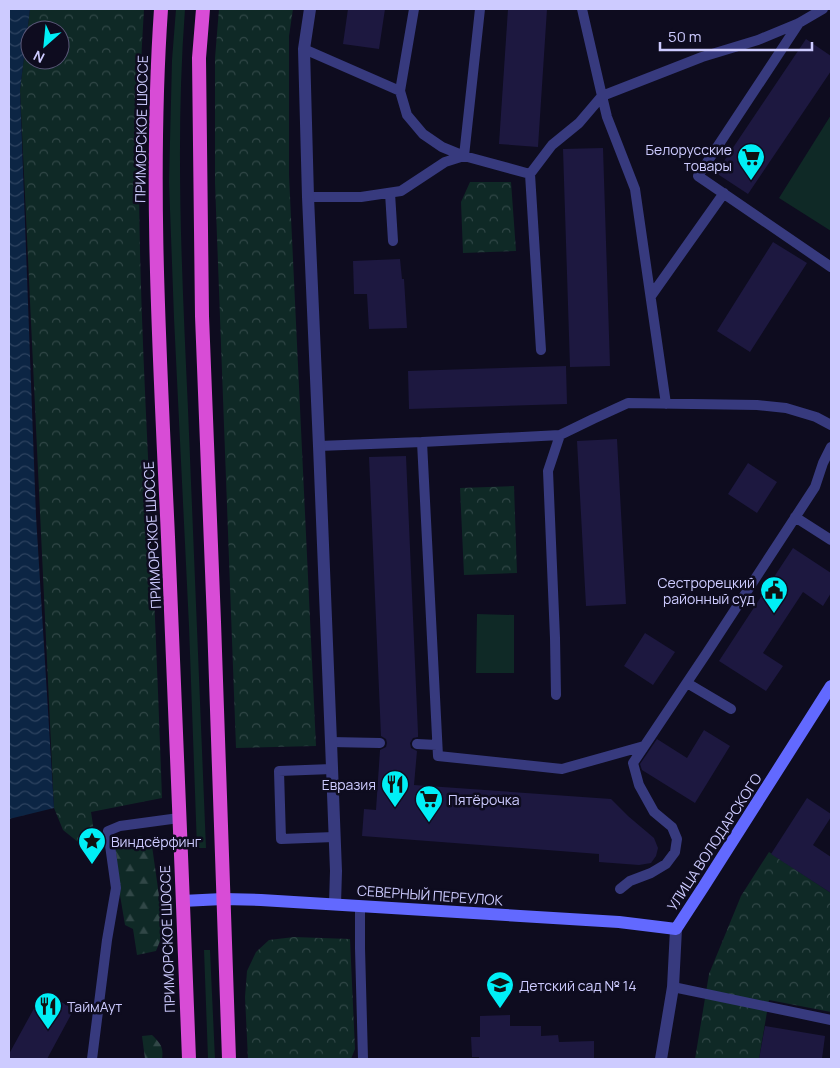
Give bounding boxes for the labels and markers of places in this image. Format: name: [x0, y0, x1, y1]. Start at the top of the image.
place label: Белорусские товары: [646, 140, 732, 175]
supermarket icon: Белорусские товары: [736, 142, 766, 181]
place label: Сестрорецкий районный суд: [658, 573, 755, 608]
public building icon: Сестрорецкий районный суд: [759, 575, 789, 614]
restaurant icon: Евразия: [380, 769, 410, 808]
place label: Евразия: [322, 775, 376, 794]
supermarket icon: Пятёрочка: [414, 784, 444, 823]
place label: Пятёрочка: [448, 790, 520, 809]
place icon: Виндсёрфинг: [77, 826, 107, 865]
place label: Виндсёрфинг: [111, 832, 202, 851]
school or university icon: Детский сад № 14: [485, 970, 515, 1009]
place label: Детский сад № 14: [519, 976, 636, 995]
restaurant icon: ТаймАут: [33, 991, 63, 1030]
place label: ТаймАут: [67, 997, 122, 1016]

